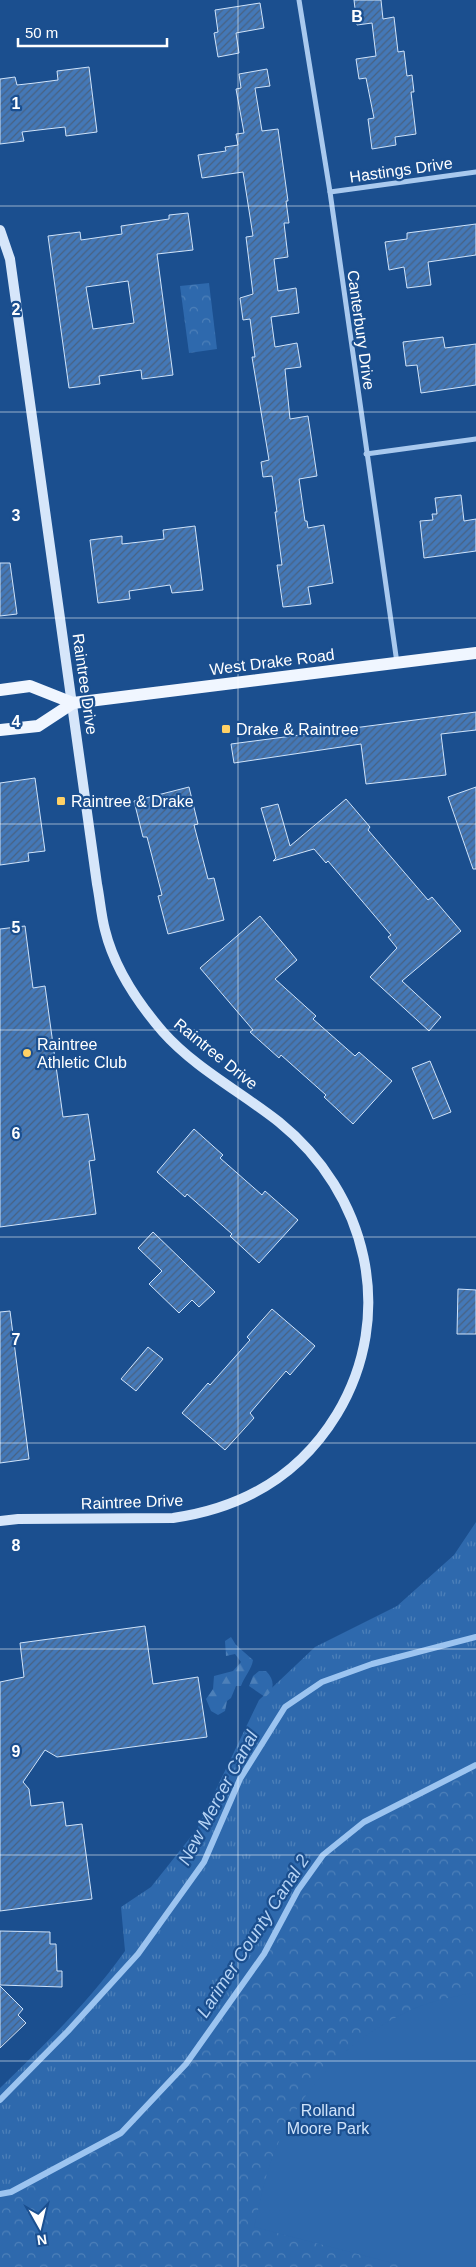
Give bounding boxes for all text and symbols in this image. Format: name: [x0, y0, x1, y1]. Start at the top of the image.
text: B: [351, 8, 363, 25]
scale bar: [18, 15, 166, 47]
text: 50 m: [25, 24, 58, 41]
text: 1: [12, 95, 21, 112]
street label: Hastings Drive: [348, 154, 454, 186]
street label: Canterbury Drive: [344, 269, 378, 391]
text: 2: [12, 301, 21, 318]
text: 3: [12, 507, 21, 524]
street label: Raintree Drive: [69, 632, 101, 736]
street label: West Drake Road: [208, 646, 336, 678]
text: 4: [12, 713, 21, 730]
place label: Drake & Raintree: [236, 721, 359, 738]
marker: Drake & Raintree: [220, 723, 232, 735]
place label: Raintree & Drake: [71, 793, 194, 810]
marker: Raintree & Drake: [55, 795, 67, 807]
text: 5: [12, 919, 21, 936]
street label: Raintree Drive: [171, 1015, 261, 1093]
place label: Raintree Athletic Club: [37, 1036, 127, 1071]
marker: Raintree Athletic Club: [21, 1047, 33, 1059]
text: 6: [12, 1125, 21, 1142]
text: 7: [12, 1331, 21, 1348]
street label: Raintree Drive: [81, 1492, 183, 1512]
text: 8: [12, 1537, 21, 1554]
water label: New Mercer Canal: [174, 1727, 262, 1868]
text: 9: [12, 1743, 21, 1760]
water label: Larimer County Canal 2: [193, 1851, 313, 2021]
park label: Rolland Moore Park: [287, 2102, 370, 2137]
north arrow: [15, 2202, 65, 2252]
text: N: [36, 2231, 48, 2249]

